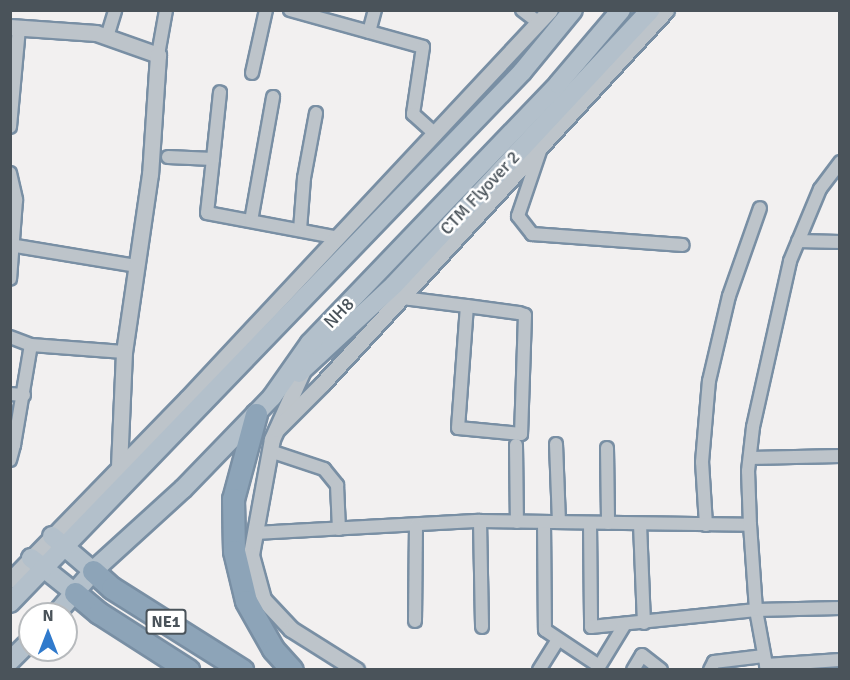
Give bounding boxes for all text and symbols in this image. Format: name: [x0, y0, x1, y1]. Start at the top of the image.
street label: CTM Flyover 2: [436, 147, 524, 239]
street label: NH8: [319, 293, 359, 333]
north arrow: [18, 602, 78, 662]
text: N: [42, 606, 54, 626]
road number: NE1: [145, 609, 187, 635]

